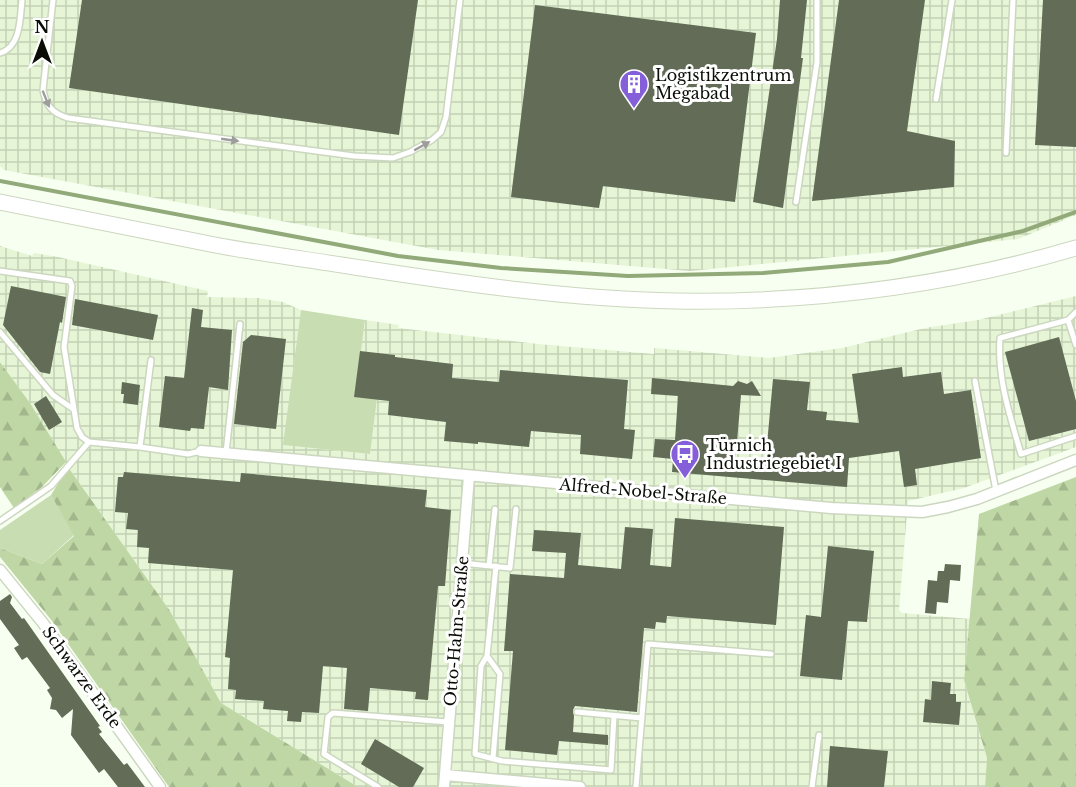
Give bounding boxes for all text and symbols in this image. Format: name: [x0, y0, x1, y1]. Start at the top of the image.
north arrow: [12, 12, 72, 72]
text: N: [34, 17, 50, 37]
place label: Logistikzentrum Megabad: [655, 65, 791, 103]
building icon: Logistikzentrum Megabad: [618, 68, 650, 110]
one-way arrow: [42, 90, 52, 108]
one-way arrow: [221, 135, 240, 144]
one-way arrow: [413, 141, 430, 151]
place label: Türnich Industriegebiet I: [706, 435, 842, 473]
bus stop icon: Türnich Industriegebiet I: [669, 438, 701, 480]
street label: Alfred-Nobel-Straße: [557, 474, 728, 508]
street label: Otto-Hahn-Straße: [439, 555, 473, 707]
street label: Schwarze Erde: [38, 622, 126, 732]

